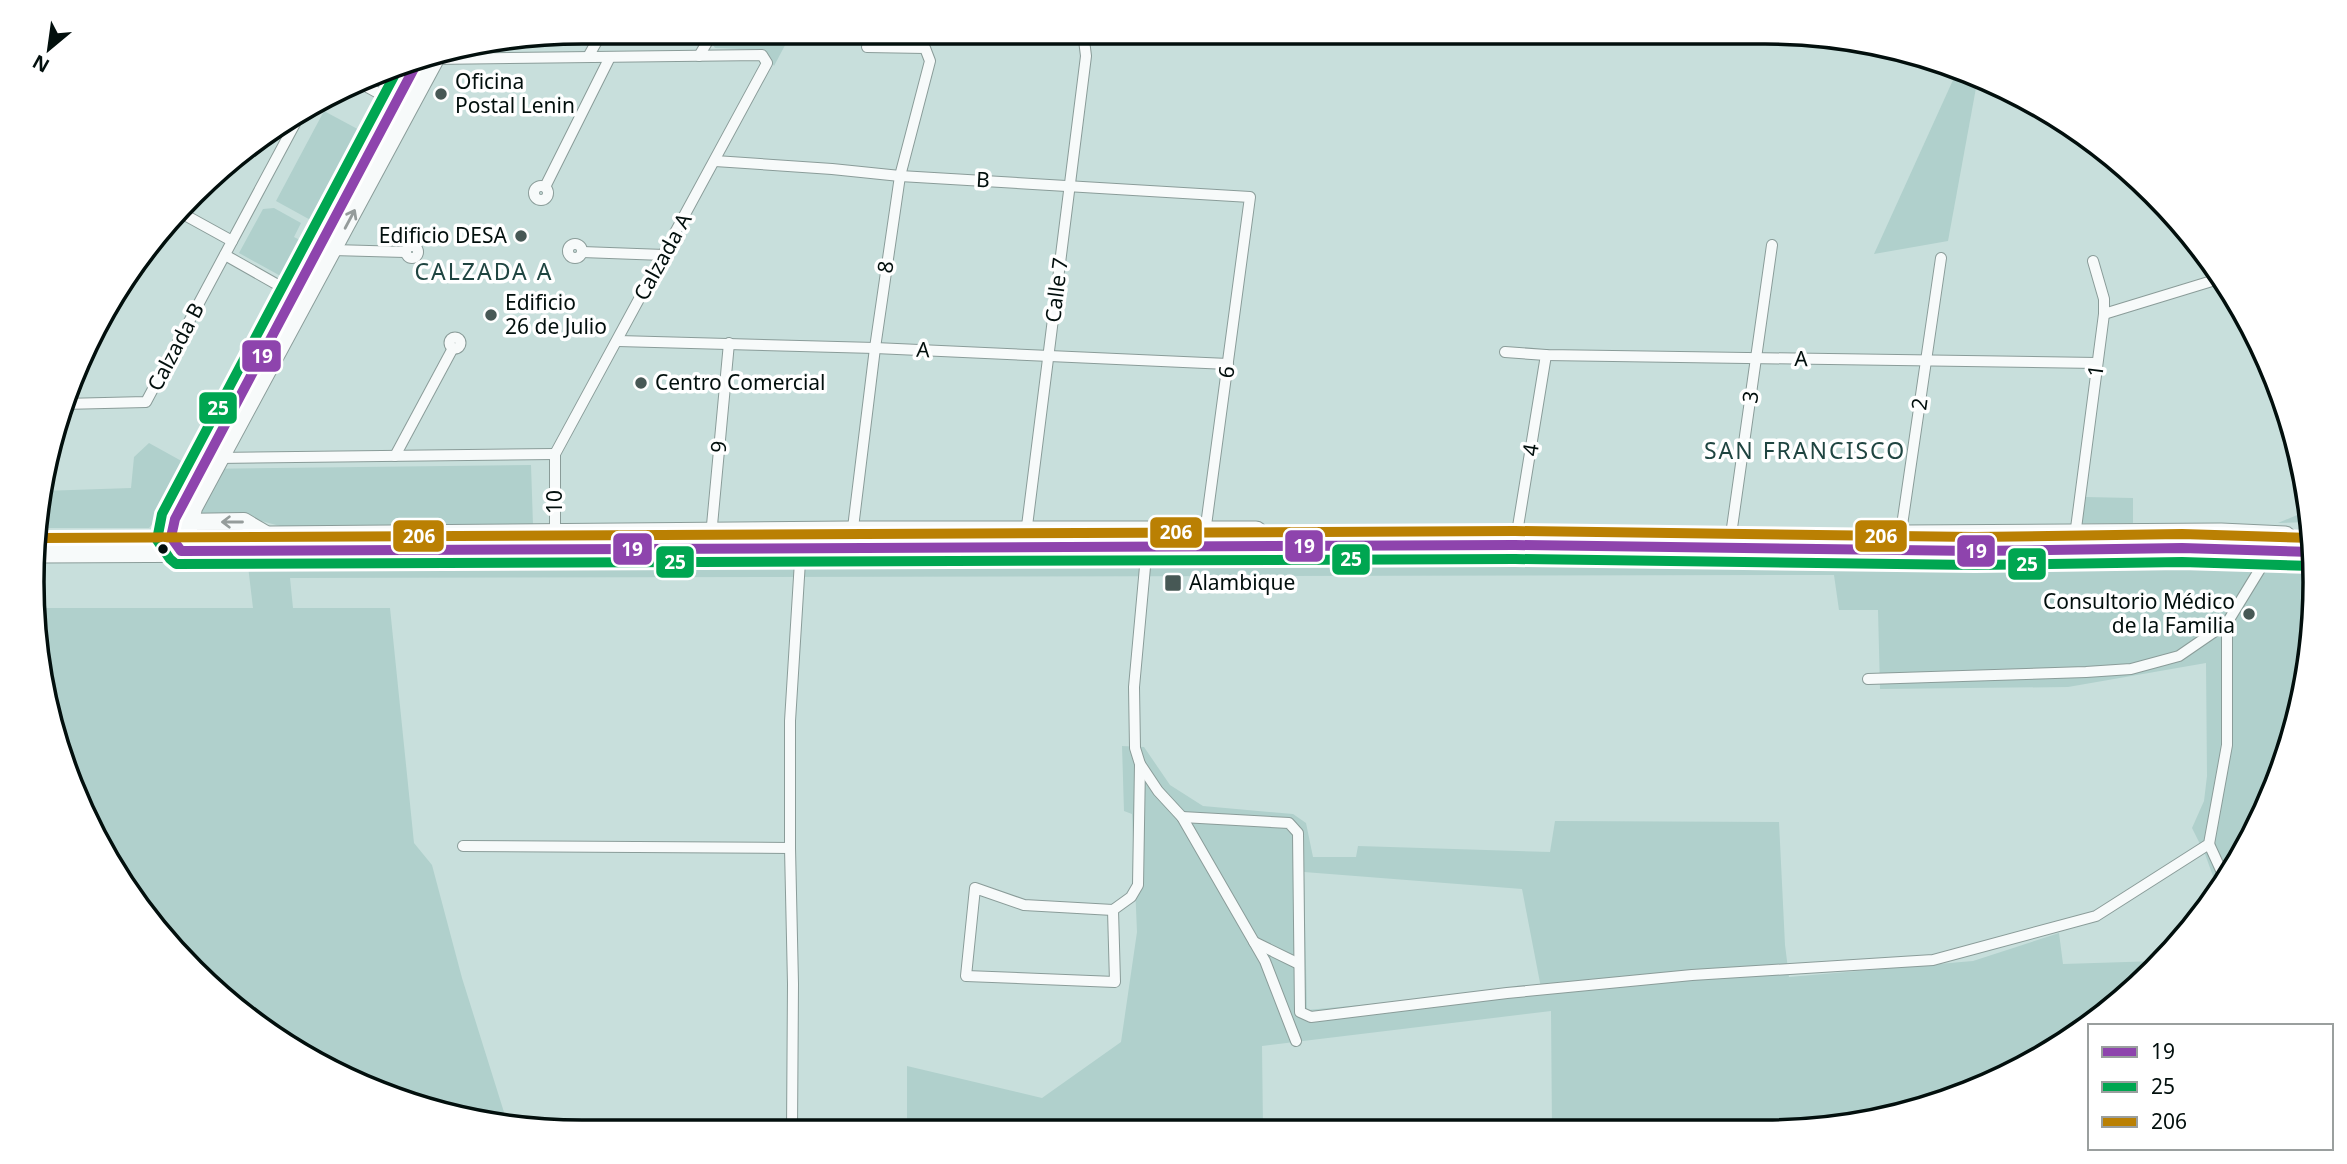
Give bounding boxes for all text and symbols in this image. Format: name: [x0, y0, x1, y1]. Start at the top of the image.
north arrow: [14, 14, 84, 84]
text: N: [28, 49, 54, 79]
place label: Oficina Postal Lenin: [455, 67, 575, 119]
marker: Oficina Postal Lenin: [433, 86, 449, 102]
street label: B: [976, 165, 991, 193]
street label: Calzada A: [627, 207, 698, 305]
one-way arrow: [344, 209, 357, 230]
place label: Edificio DESA: [379, 221, 508, 249]
marker: Edificio DESA: [513, 228, 529, 244]
district label: CALZADA A: [415, 255, 553, 287]
street label: Calle 7: [1038, 256, 1074, 324]
street label: 8: [870, 259, 900, 275]
place label: Edificio 26 de Julio: [505, 288, 607, 340]
street label: Calzada B: [140, 298, 210, 395]
marker: Edificio 26 de Julio: [483, 307, 499, 323]
street label: A: [916, 335, 931, 363]
line badge: 19: [241, 339, 282, 373]
text: 19: [251, 343, 273, 369]
street label: A: [1794, 344, 1809, 372]
street label: 1: [2080, 363, 2110, 379]
street label: 6: [1211, 364, 1241, 380]
place label: Centro Comercial: [655, 368, 826, 396]
marker: Centro Comercial: [633, 375, 649, 391]
street label: 3: [1735, 389, 1765, 405]
line badge: 25: [198, 391, 238, 425]
text: 25: [207, 395, 229, 421]
street label: 2: [1904, 396, 1934, 412]
district label: SAN FRANCISCO: [1704, 434, 1906, 466]
street label: 9: [704, 440, 732, 454]
street label: 4: [1515, 442, 1545, 458]
street label: 10: [540, 490, 568, 514]
one-way arrow: [221, 515, 244, 529]
line badge: 206: [1149, 516, 1203, 549]
line badge: 206: [392, 519, 445, 553]
text: 206: [1160, 519, 1192, 545]
line badge: 206: [1854, 519, 1908, 553]
text: 206: [403, 523, 435, 549]
text: 206: [1865, 523, 1897, 549]
line badge: 19: [1284, 529, 1324, 563]
line badge: 19: [612, 532, 653, 566]
text: 19: [1293, 533, 1315, 559]
line badge: 19: [1956, 534, 1996, 568]
text: 19: [621, 536, 643, 562]
text: 19: [1965, 538, 1987, 564]
unlabelled marker: [156, 542, 170, 556]
line badge: 25: [1331, 543, 1371, 576]
line badge: 25: [655, 545, 695, 579]
text: 25: [1340, 546, 1362, 572]
line badge: 25: [2007, 547, 2047, 581]
text: 25: [664, 549, 686, 575]
text: 25: [2016, 551, 2038, 577]
place label: Alambique: [1189, 568, 1295, 596]
marker: Alambique: [1163, 573, 1183, 593]
place label: Consultorio Médico de la Familia: [2043, 587, 2235, 639]
marker: Consultorio Médico de la Familia: [2241, 606, 2257, 622]
legend: [2088, 1024, 2333, 1150]
text: 19: [2151, 1037, 2175, 1065]
text: 25: [2151, 1072, 2175, 1100]
text: 206: [2151, 1107, 2187, 1135]

